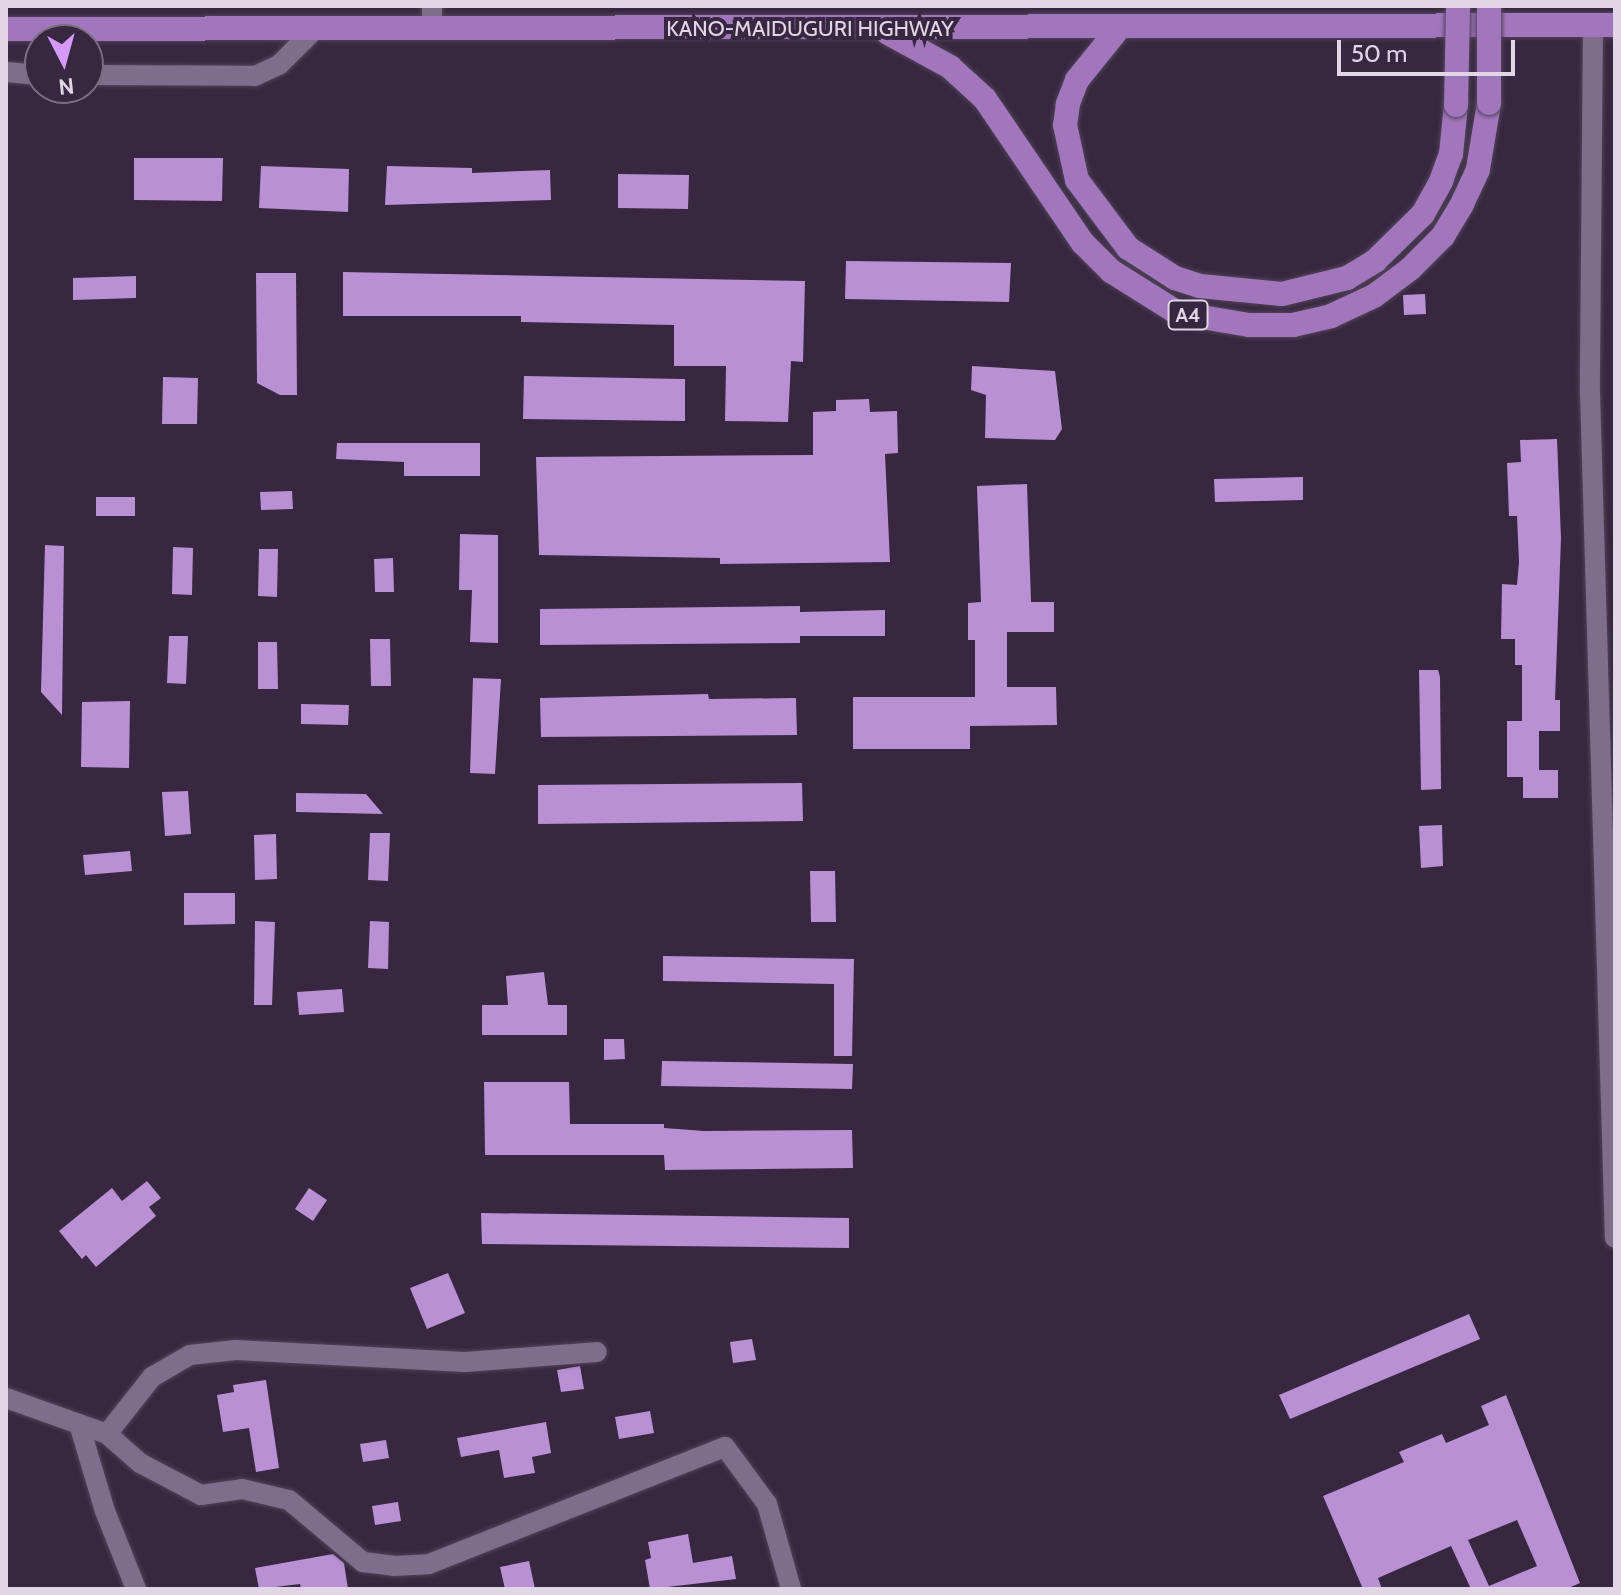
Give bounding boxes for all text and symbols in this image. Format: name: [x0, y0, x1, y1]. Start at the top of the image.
street label: KANO-MAIDUGURI HIGHWAY: [666, 16, 954, 42]
north arrow: [24, 24, 104, 104]
scale bar: [1341, 24, 1519, 74]
text: 50 m: [1351, 39, 1407, 68]
text: N: [57, 72, 76, 101]
road number: A4: [1166, 299, 1210, 331]

